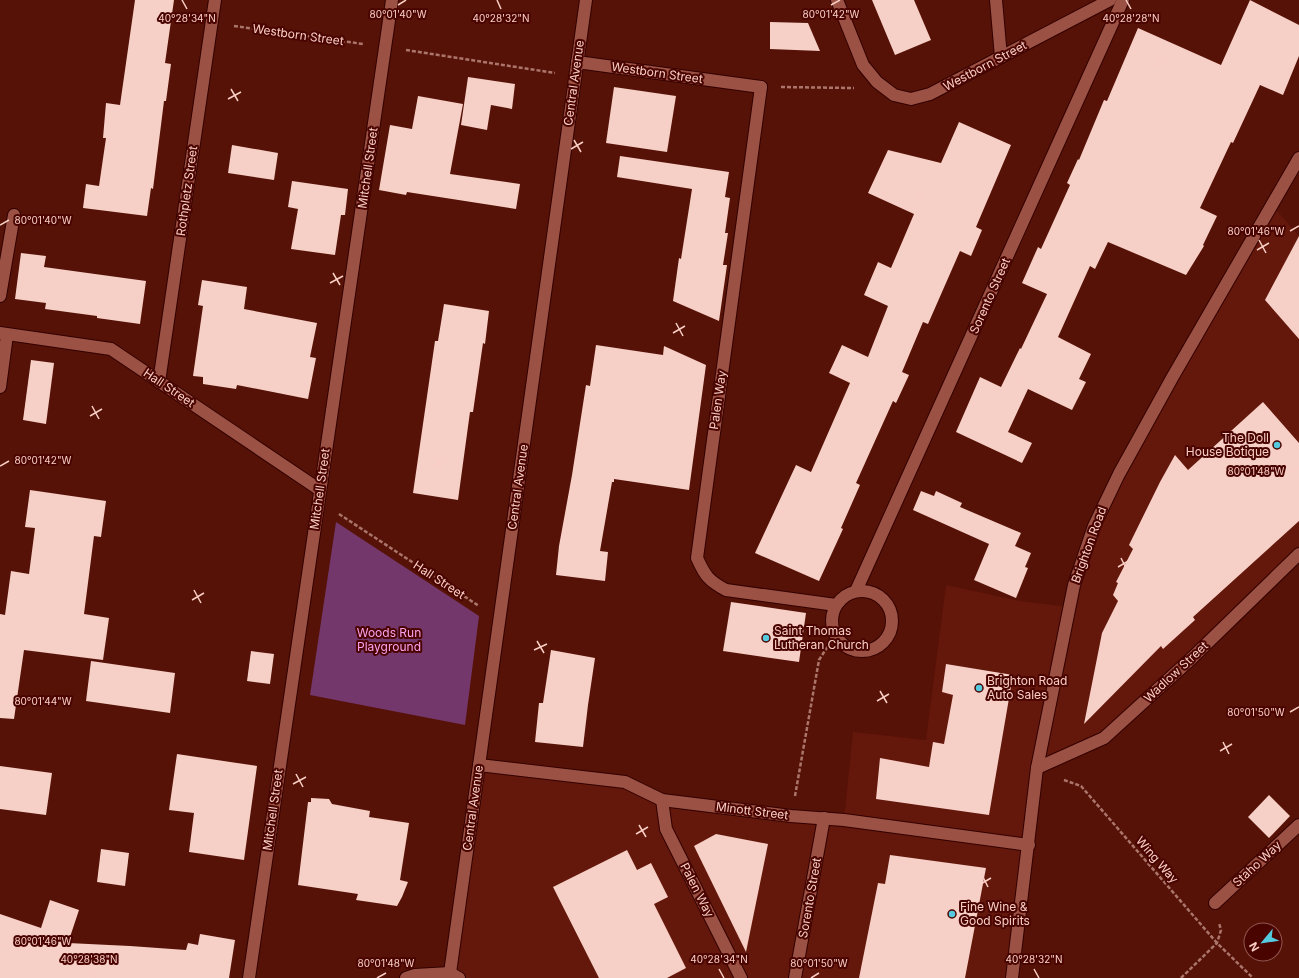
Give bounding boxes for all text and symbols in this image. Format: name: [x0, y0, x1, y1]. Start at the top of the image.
text: 80°01'40"W: [369, 8, 427, 20]
text: 80°01'42"W: [803, 8, 860, 20]
text: 40°28'34"N: [158, 12, 216, 24]
text: 40°28'32"N: [472, 12, 530, 24]
text: 40°28'28"N: [1102, 12, 1160, 24]
street label: Westborn Street: [251, 21, 345, 48]
street label: Westborn Street: [941, 37, 1029, 94]
street label: Central Avenue: [560, 39, 587, 127]
street label: Westborn Street: [610, 59, 704, 86]
street label: Mitchell Street: [354, 126, 381, 209]
street label: Rothpletz Street: [173, 145, 200, 237]
text: 80°01'40"W: [14, 214, 72, 226]
text: 80°01'46"W: [1228, 225, 1285, 237]
street label: Sorento Street: [966, 255, 1013, 336]
street label: Hall Street: [141, 365, 198, 410]
street label: Palen Way: [706, 369, 729, 430]
place label: The Doll House Botique: [1186, 430, 1269, 459]
marker: The Doll House Botique: [1272, 440, 1282, 450]
street label: Central Avenue: [504, 443, 531, 531]
street label: Mitchell Street: [306, 447, 333, 530]
text: 80°01'42"W: [15, 454, 72, 466]
text: 80°01'48"W: [1228, 465, 1285, 477]
street label: Brighton Road: [1068, 505, 1109, 585]
street label: Hall Street: [411, 557, 468, 602]
place label: Saint Thomas Lutheran Church: [774, 623, 869, 652]
park label: Woods Run Playground: [357, 625, 421, 654]
marker: Saint Thomas Lutheran Church: [761, 633, 771, 643]
street label: Wadlow Street: [1140, 638, 1211, 705]
place label: Brighton Road Auto Sales: [987, 673, 1067, 702]
marker: Brighton Road Auto Sales: [974, 683, 984, 693]
text: 80°01'44"W: [14, 695, 72, 707]
text: 80°01'50"W: [1227, 706, 1285, 718]
street label: Central Avenue: [459, 764, 486, 852]
street label: Mitchell Street: [259, 768, 286, 851]
street label: Minott Street: [715, 799, 789, 822]
street label: Wing Way: [1133, 833, 1182, 886]
street label: Staho Way: [1229, 837, 1284, 890]
street label: Sorento Street: [795, 856, 824, 939]
street label: Palen Way: [677, 860, 718, 920]
place label: Fine Wine & Good Spirits: [960, 899, 1030, 928]
marker: Fine Wine & Good Spirits: [947, 909, 957, 919]
north arrow: [1243, 922, 1283, 962]
text: 80°01'46"W: [15, 935, 72, 947]
text: N: [1246, 940, 1262, 954]
text: 40°28'38"N: [60, 953, 118, 965]
text: 40°28'34"N: [690, 953, 748, 965]
text: 40°28'32"N: [1005, 953, 1063, 965]
text: 80°01'48"W: [358, 957, 415, 969]
text: 80°01'50"W: [790, 957, 848, 969]

